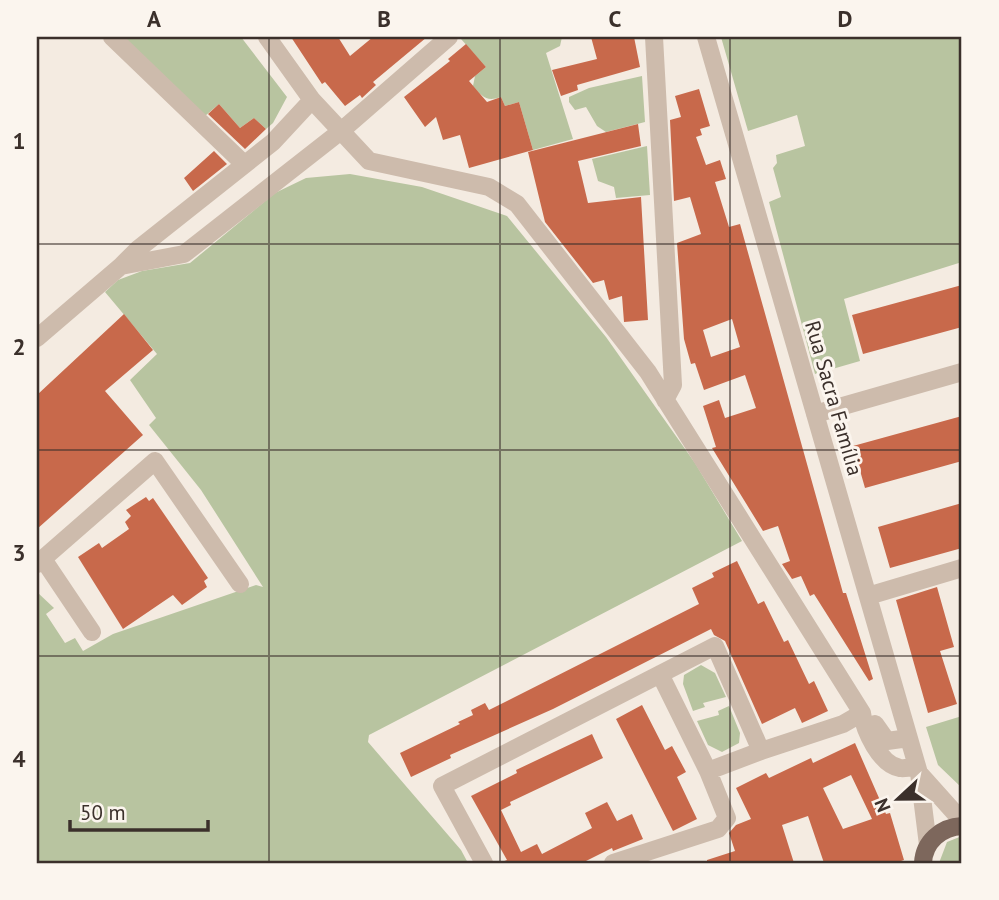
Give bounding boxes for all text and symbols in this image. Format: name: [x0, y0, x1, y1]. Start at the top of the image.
text: A: [147, 4, 161, 33]
text: B: [377, 4, 391, 33]
text: C: [609, 4, 622, 33]
text: D: [838, 4, 852, 33]
text: 1: [12, 126, 26, 155]
street label: Rua Sacra Família: [799, 317, 869, 479]
text: 2: [12, 332, 26, 361]
text: 3: [12, 538, 26, 567]
text: 4: [12, 744, 26, 773]
north arrow: [862, 764, 932, 834]
scale bar: [70, 788, 208, 832]
text: N: [869, 795, 896, 816]
text: 50 m: [80, 799, 126, 826]

